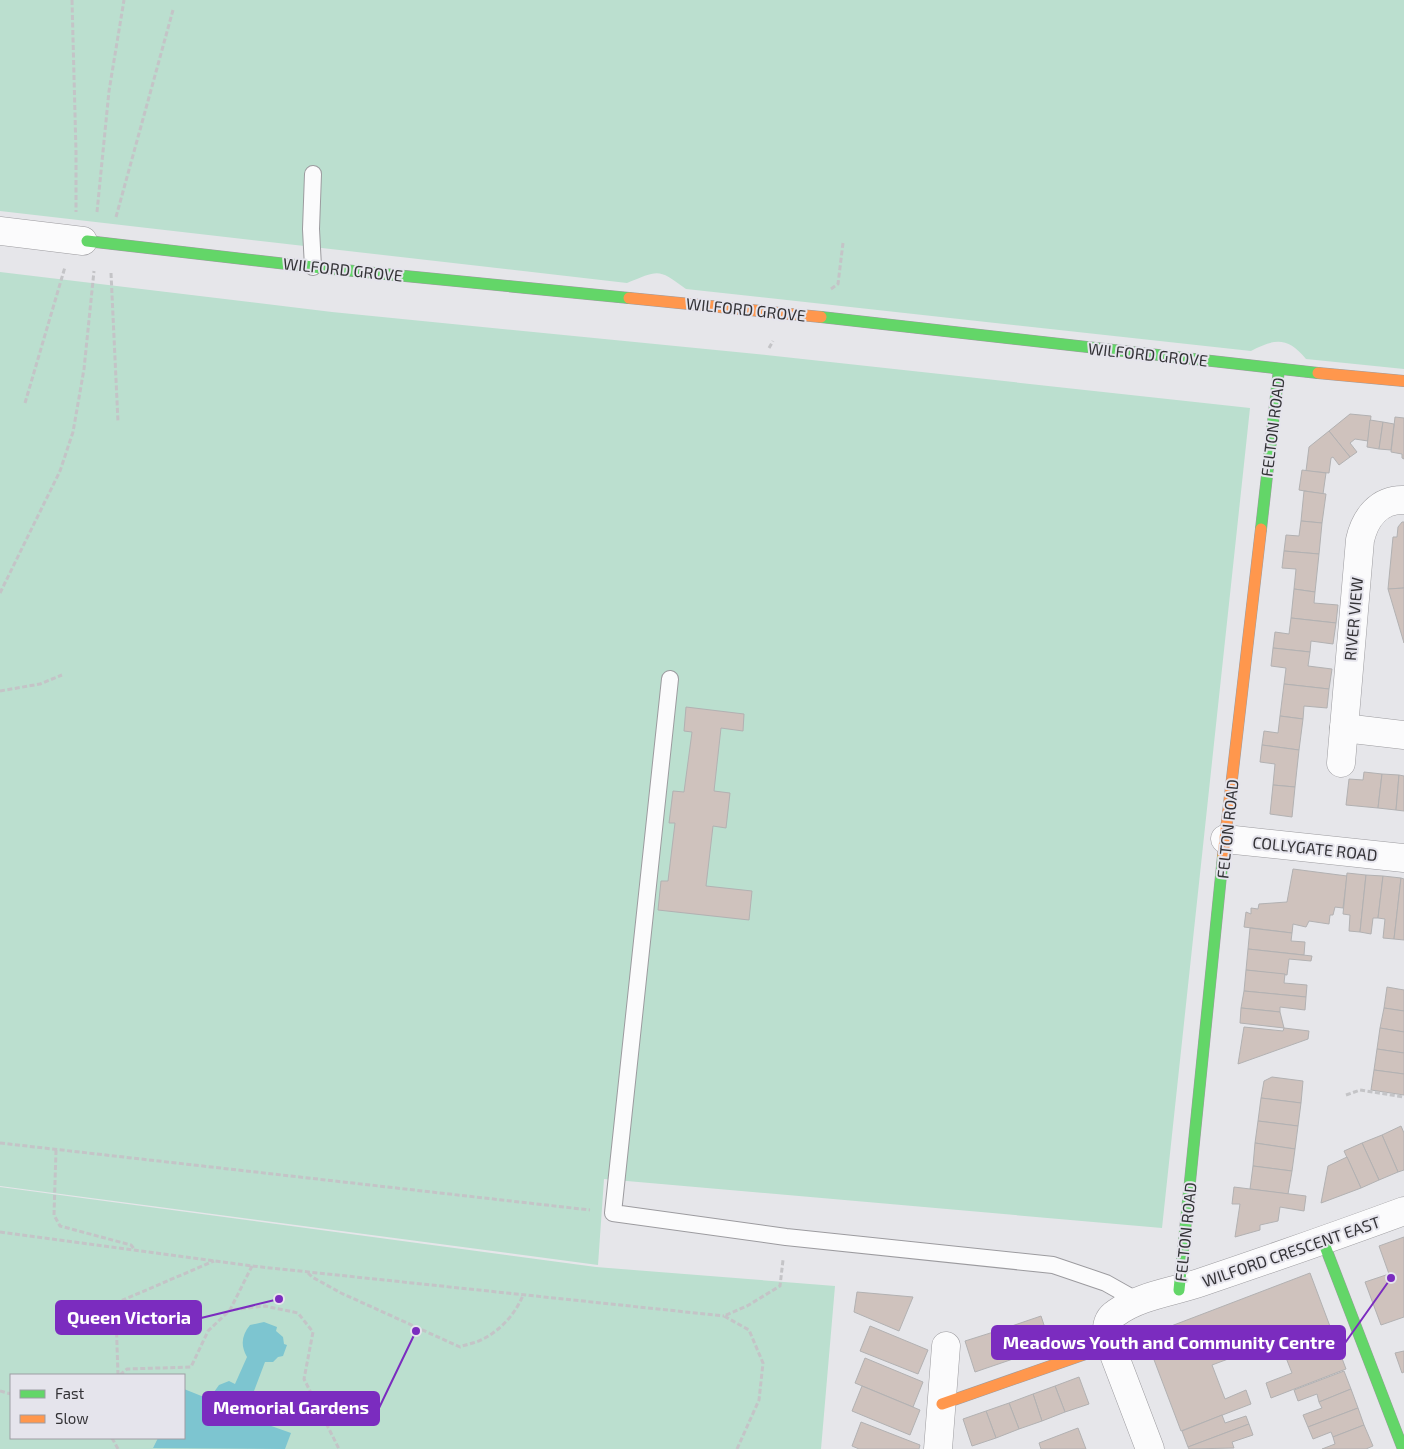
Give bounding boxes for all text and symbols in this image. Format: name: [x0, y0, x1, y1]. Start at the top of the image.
street label: WILFORD GROVE: [282, 253, 404, 285]
street label: WILFORD GROVE: [685, 293, 807, 325]
street label: WILFORD GROVE: [1087, 338, 1209, 370]
street label: FELTON ROAD: [1256, 376, 1288, 478]
street label: RIVER VIEW: [1340, 576, 1366, 662]
street label: FELTON ROAD: [1212, 778, 1242, 880]
street label: COLLYGATE ROAD: [1252, 832, 1378, 864]
street label: FELTON ROAD: [1170, 1181, 1200, 1283]
street label: WILFORD CRESCENT EAST: [1200, 1212, 1382, 1290]
callout: Queen Victoria: [56, 1301, 201, 1334]
text: Queen Victoria: [67, 1306, 191, 1328]
callout: Meadows Youth and Community Centre: [992, 1326, 1345, 1359]
text: Meadows Youth and Community Centre: [1003, 1331, 1335, 1353]
legend: [10, 1374, 185, 1439]
text: Fast: [55, 1384, 85, 1402]
callout: Memorial Gardens: [203, 1392, 379, 1425]
text: Memorial Gardens: [213, 1396, 369, 1418]
text: Slow: [55, 1409, 89, 1427]

